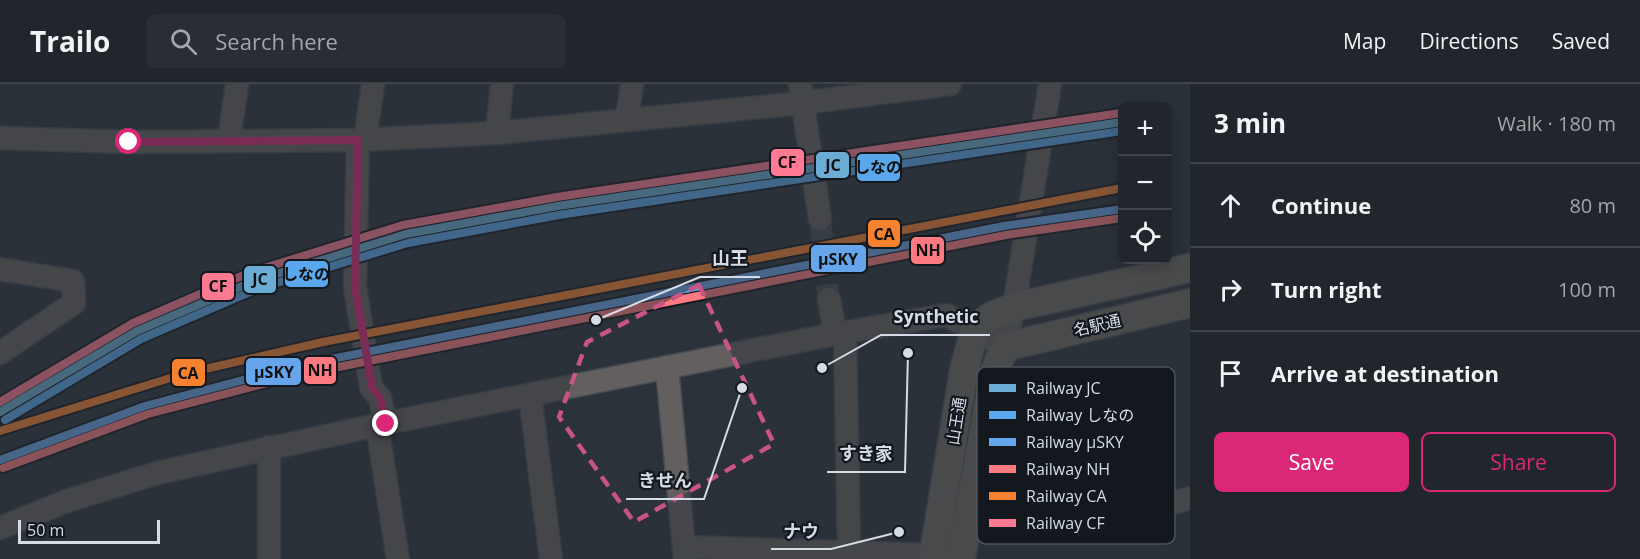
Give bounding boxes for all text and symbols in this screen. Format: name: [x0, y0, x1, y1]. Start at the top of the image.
search box: [146, 14, 566, 68]
text: Trailo: [30, 22, 110, 60]
icon: search: [167, 25, 200, 58]
text: Search here: [215, 26, 338, 56]
text: Map: [1343, 27, 1386, 55]
text: Directions: [1419, 27, 1519, 55]
text: Saved: [1552, 27, 1610, 55]
map controls: [1118, 102, 1172, 264]
button: +: [1118, 102, 1172, 156]
text: 3 min: [1214, 105, 1286, 141]
text: Walk · 180 m: [1497, 110, 1616, 137]
route start: [115, 128, 141, 154]
line badge: CF: [770, 148, 805, 177]
text: CF: [778, 151, 796, 173]
line badge: JC: [815, 151, 850, 179]
line badge: しなの: [856, 153, 901, 182]
text: JC: [823, 154, 841, 176]
text: しなの: [854, 156, 902, 178]
button: −: [1118, 156, 1172, 210]
icon: ahead: [1214, 189, 1247, 222]
text: Continue: [1271, 190, 1371, 220]
text: 80 m: [1569, 192, 1616, 219]
button: locate: [1118, 210, 1172, 264]
line badge: CA: [867, 219, 901, 248]
text: CA: [873, 223, 896, 245]
line badge: NH: [910, 236, 945, 265]
text: NH: [915, 239, 941, 261]
callout: 山王: [700, 241, 760, 277]
line badge: μSKY: [810, 244, 867, 273]
text: 山王: [712, 246, 748, 270]
text: μSKY: [818, 248, 858, 270]
line badge: しなの: [284, 260, 329, 288]
text: しなの: [282, 263, 330, 285]
line badge: JC: [243, 265, 277, 294]
text: JC: [250, 268, 268, 290]
line badge: CF: [201, 272, 235, 301]
icon: right: [1214, 273, 1247, 306]
text: Turn right: [1271, 274, 1382, 304]
text: CF: [209, 275, 227, 297]
text: 100 m: [1558, 276, 1616, 303]
callout: Synthetic: [881, 299, 990, 335]
text: Synthetic: [894, 304, 978, 328]
street label: 名駅通: [1071, 309, 1123, 341]
line badge: NH: [303, 356, 337, 385]
line badge: μSKY: [245, 357, 302, 386]
icon: arrive: [1214, 357, 1247, 390]
line badge: CA: [171, 358, 206, 387]
text: Arrive at destination: [1271, 358, 1499, 388]
text: NH: [307, 359, 333, 381]
text: μSKY: [254, 361, 294, 383]
text: CA: [177, 362, 200, 384]
legend: [977, 367, 1175, 544]
text: Railway JC: [1026, 377, 1101, 399]
street label: 山王通: [941, 396, 971, 446]
text: Railway しなの: [1026, 404, 1134, 426]
route end: [372, 410, 398, 436]
text: Railway μSKY: [1026, 431, 1124, 453]
button: Save: [1214, 432, 1409, 492]
button: Share: [1421, 432, 1616, 492]
callout: すき家: [827, 436, 905, 472]
text: すき家: [839, 441, 893, 465]
text: Railway NH: [1026, 458, 1110, 480]
callout: きせん: [626, 463, 704, 499]
text: きせん: [638, 468, 692, 492]
text: Railway CA: [1026, 485, 1107, 507]
text: Railway CF: [1026, 512, 1105, 534]
callout: ナウ: [771, 513, 831, 549]
scale bar: [18, 517, 160, 544]
text: 50 m: [27, 519, 64, 541]
text: ナウ: [783, 519, 819, 543]

